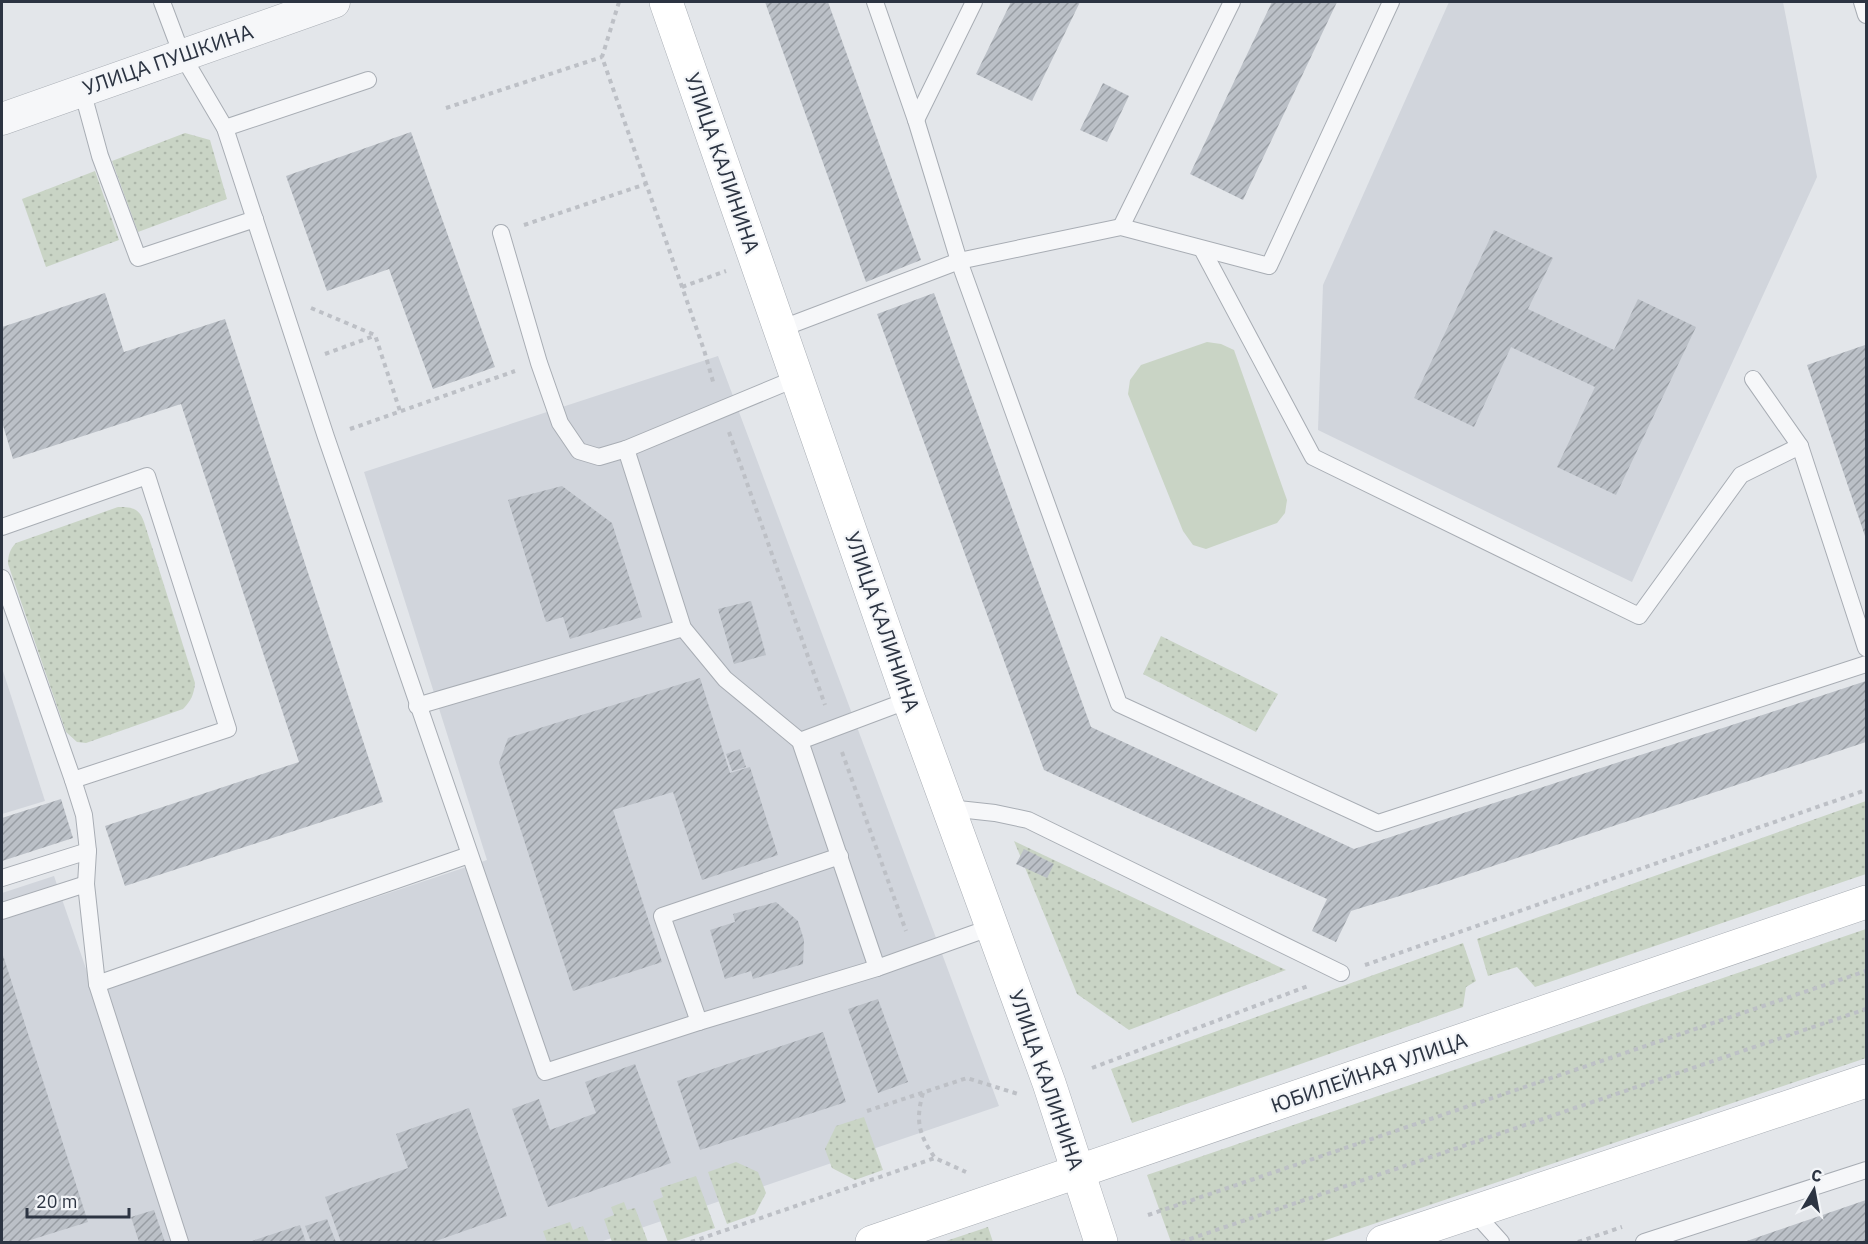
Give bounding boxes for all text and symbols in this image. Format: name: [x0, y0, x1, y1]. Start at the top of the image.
street label: УЛИЦА ПУШКИНА: [79, 17, 257, 101]
street label: УЛИЦА КАЛИНИНА: [679, 69, 767, 257]
street label: УЛИЦА КАЛИНИНА: [839, 528, 927, 716]
street label: УЛИЦА КАЛИНИНА: [1003, 986, 1091, 1174]
street label: ЮБИЛЕЙНАЯ УЛИЦА: [1267, 1025, 1471, 1119]
north arrow: [1784, 1160, 1844, 1220]
text: С: [1810, 1164, 1823, 1186]
scale bar: [27, 1181, 129, 1219]
text: 20 m: [36, 1190, 78, 1213]

